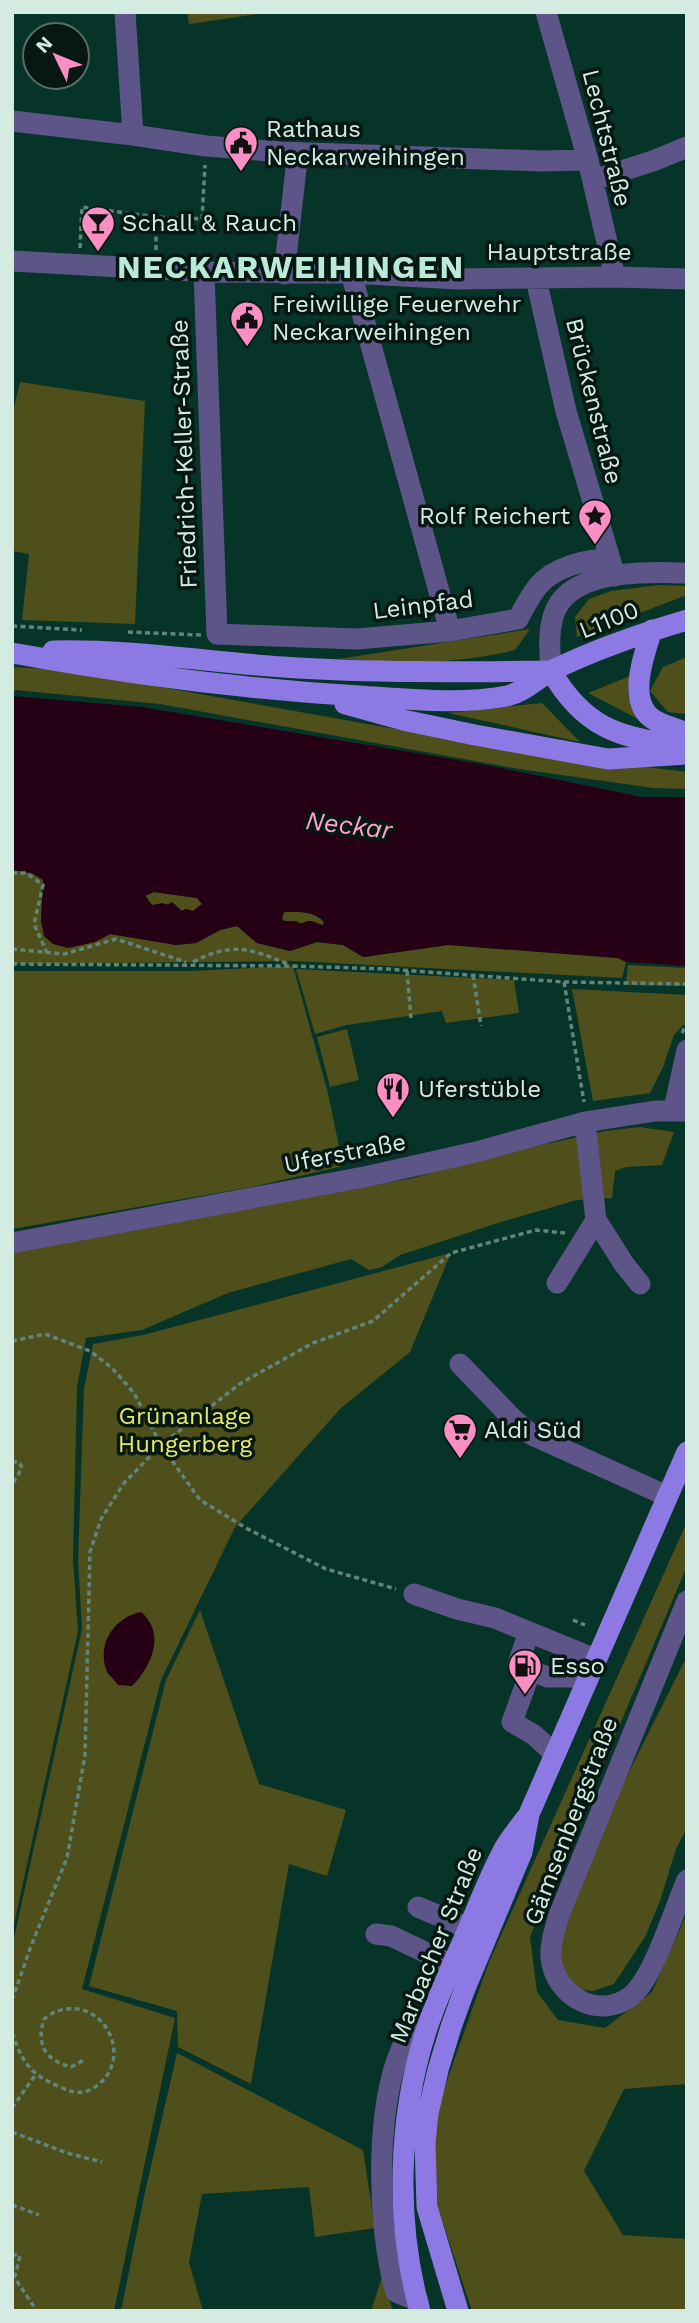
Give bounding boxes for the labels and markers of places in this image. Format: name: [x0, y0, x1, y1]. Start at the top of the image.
place label: Rathaus Neckarweihingen: [266, 115, 465, 171]
public building icon: Rathaus Neckarweihingen: [222, 124, 260, 173]
bar icon: Schall & Rauch: [79, 204, 117, 253]
place label: Schall & Rauch: [122, 209, 297, 237]
place label: Freiwillige Feuerwehr Neckarweihingen: [272, 290, 522, 346]
public building icon: Freiwillige Feuerwehr Neckarweihingen: [228, 299, 266, 348]
place icon: Rolf Reichert: [576, 497, 614, 546]
place label: Rolf Reichert: [419, 502, 570, 530]
restaurant icon: Uferstüble: [374, 1070, 412, 1119]
place label: Uferstüble: [418, 1075, 541, 1103]
supermarket icon: Aldi Süd: [441, 1411, 479, 1460]
place label: Aldi Süd: [484, 1416, 582, 1444]
fuel station icon: Esso: [506, 1647, 544, 1696]
place label: Esso: [550, 1652, 605, 1680]

